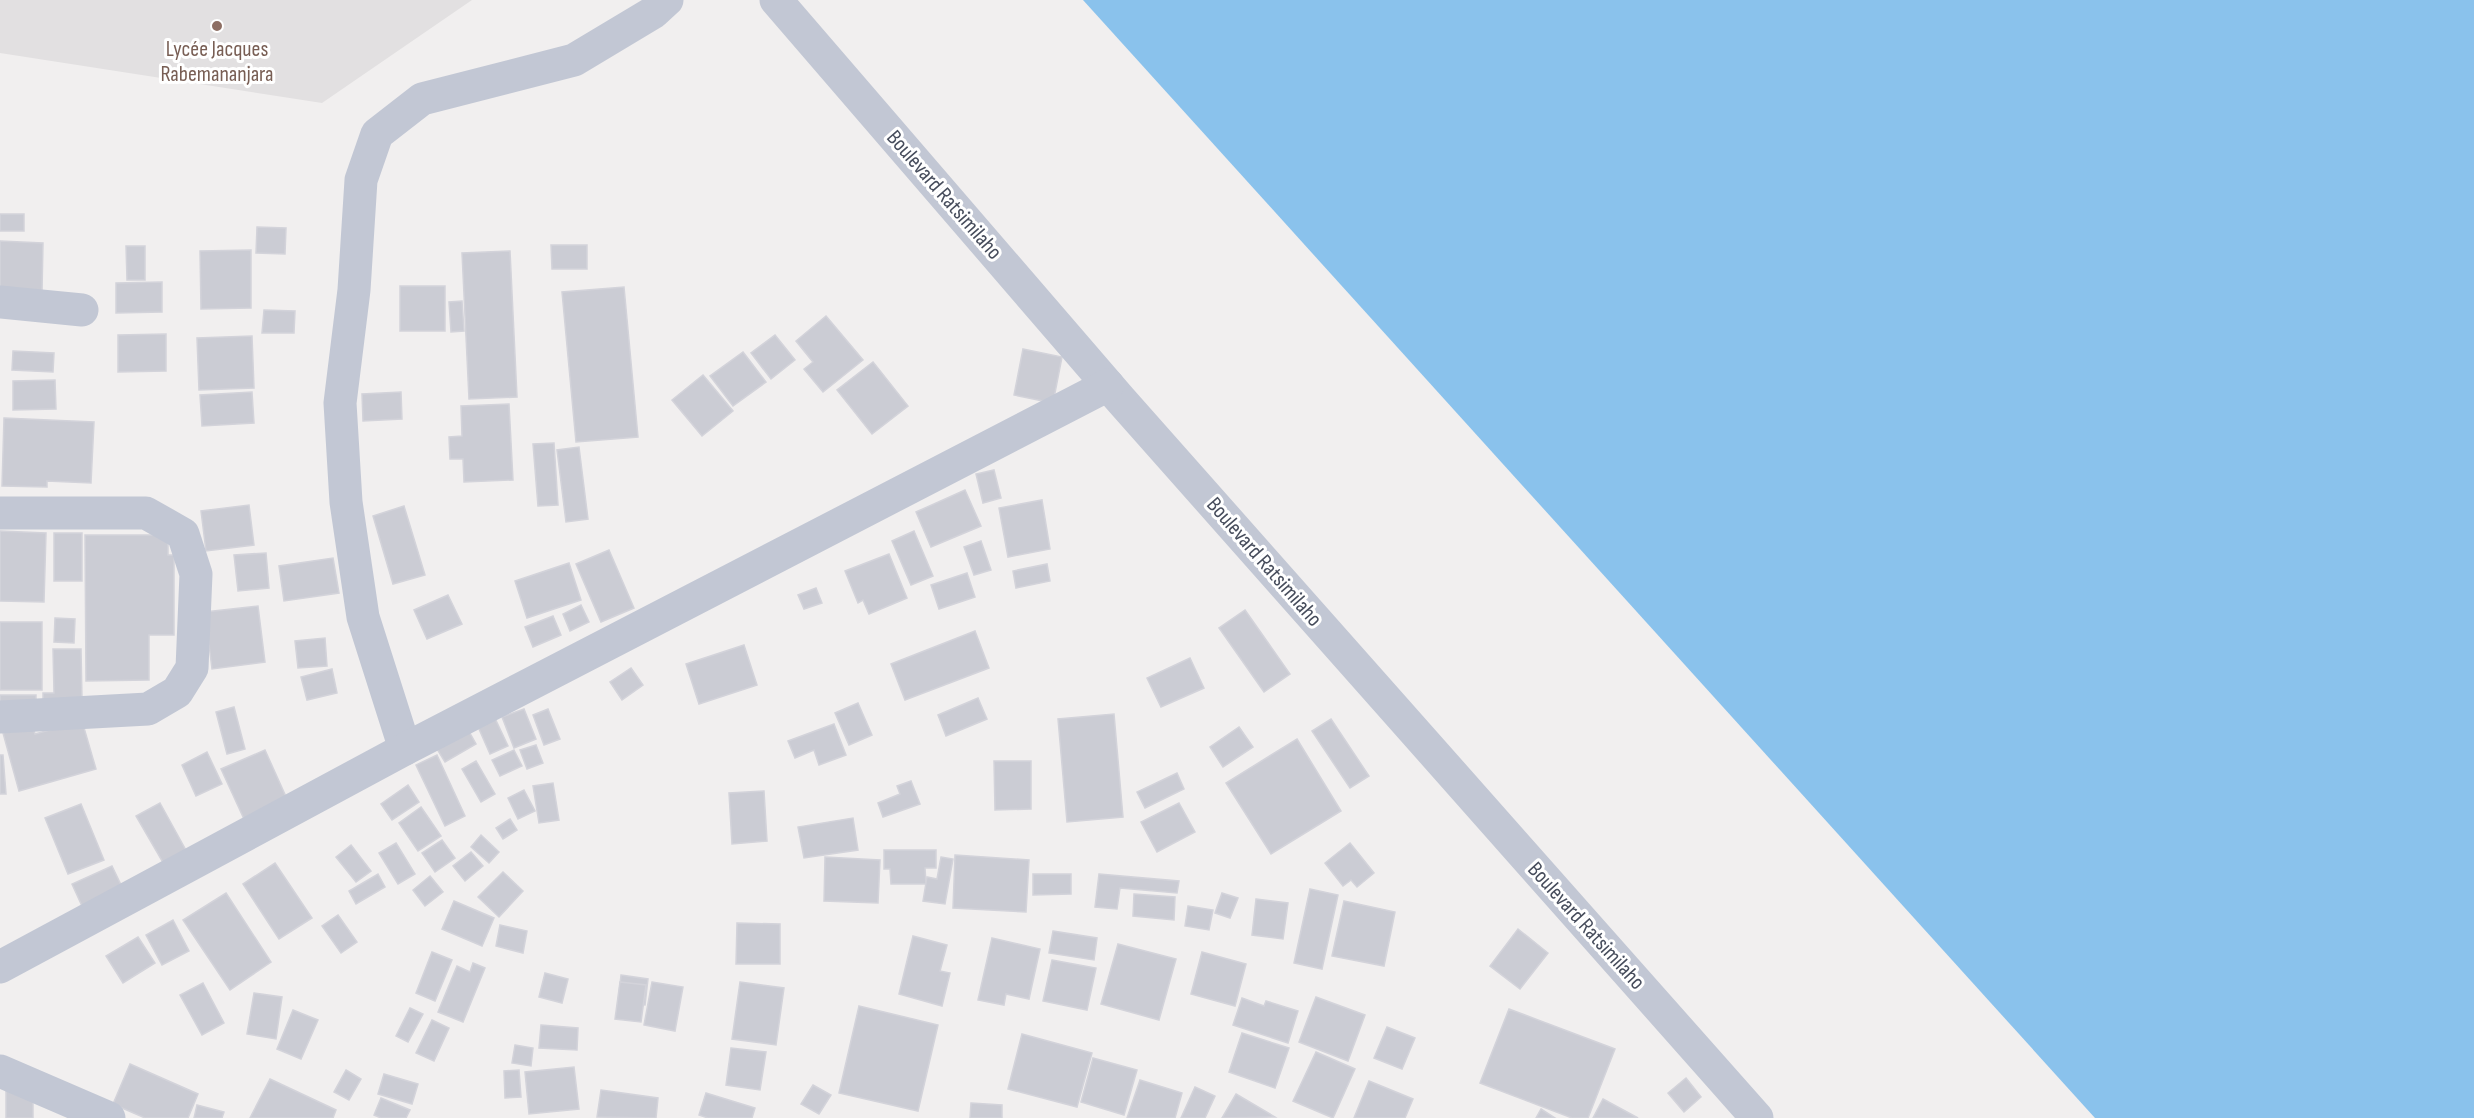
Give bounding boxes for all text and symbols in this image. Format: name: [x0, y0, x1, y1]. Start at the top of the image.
marker: Lycée Jacques Rabemananjara: [210, 19, 224, 33]
place label: Lycée Jacques Rabemananjara: [160, 36, 274, 88]
street label: Boulevard Ratsimilaho: [881, 125, 1007, 265]
street label: Boulevard Ratsimilaho: [1201, 492, 1327, 632]
street label: Boulevard Ratsimilaho: [1522, 857, 1650, 995]

